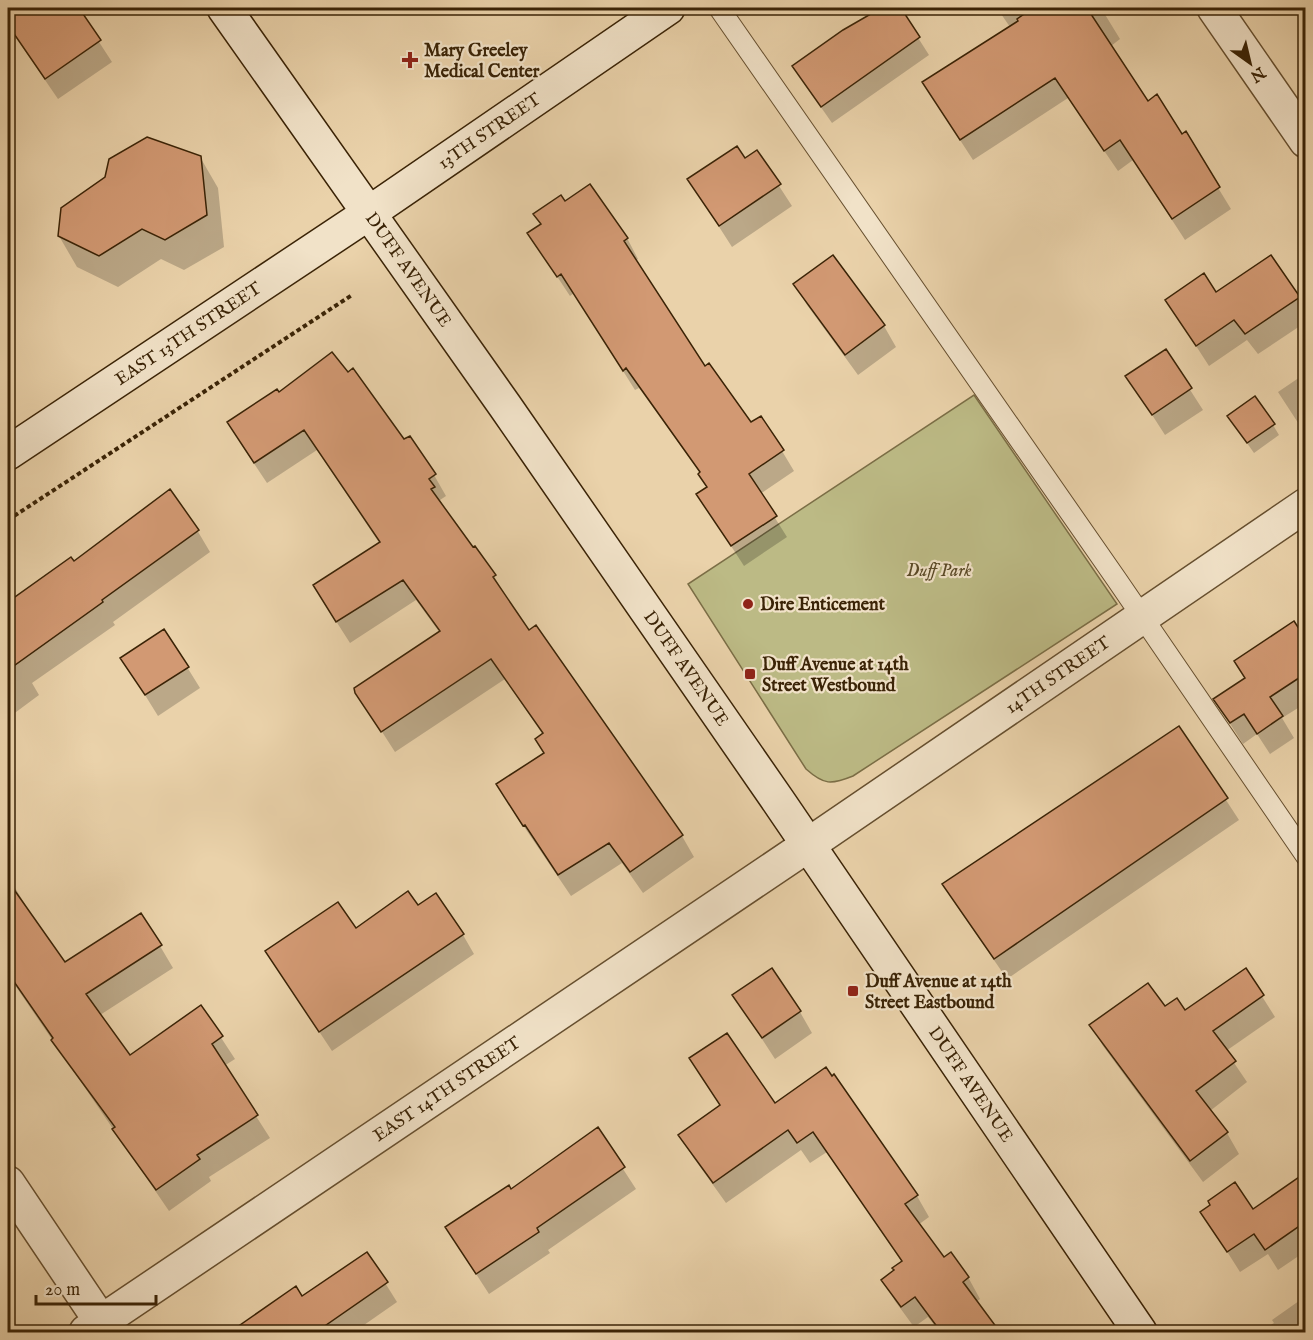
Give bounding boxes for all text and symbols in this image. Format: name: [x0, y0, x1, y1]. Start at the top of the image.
north arrow: [1220, 33, 1280, 93]
place label: Mary Greeley Medical Center: [424, 40, 540, 84]
marker: Mary Greeley Medical Center: [401, 51, 419, 69]
text: N: [1246, 61, 1269, 86]
street label: 13TH STREET: [434, 89, 546, 175]
street label: DUFF AVENUE: [359, 208, 456, 332]
street label: EAST 13TH STREET: [111, 278, 266, 392]
park label: Duff Park: [906, 560, 972, 583]
place label: Dire Enticement: [760, 594, 886, 617]
marker: Dire Enticement: [741, 597, 755, 611]
street label: DUFF AVENUE: [637, 607, 733, 731]
street label: 14TH STREET: [1001, 632, 1115, 720]
place label: Duff Avenue at 14th Street Westbound: [762, 654, 909, 698]
marker: Duff Avenue at 14th Street Westbound: [743, 667, 757, 681]
place label: Duff Avenue at 14th Street Eastbound: [865, 971, 1012, 1015]
marker: Duff Avenue at 14th Street Eastbound: [846, 984, 860, 998]
street label: DUFF AVENUE: [922, 1023, 1017, 1147]
street label: EAST 14TH STREET: [369, 1032, 526, 1148]
scale bar: [36, 1268, 156, 1306]
text: 20 m: [45, 1279, 80, 1302]

